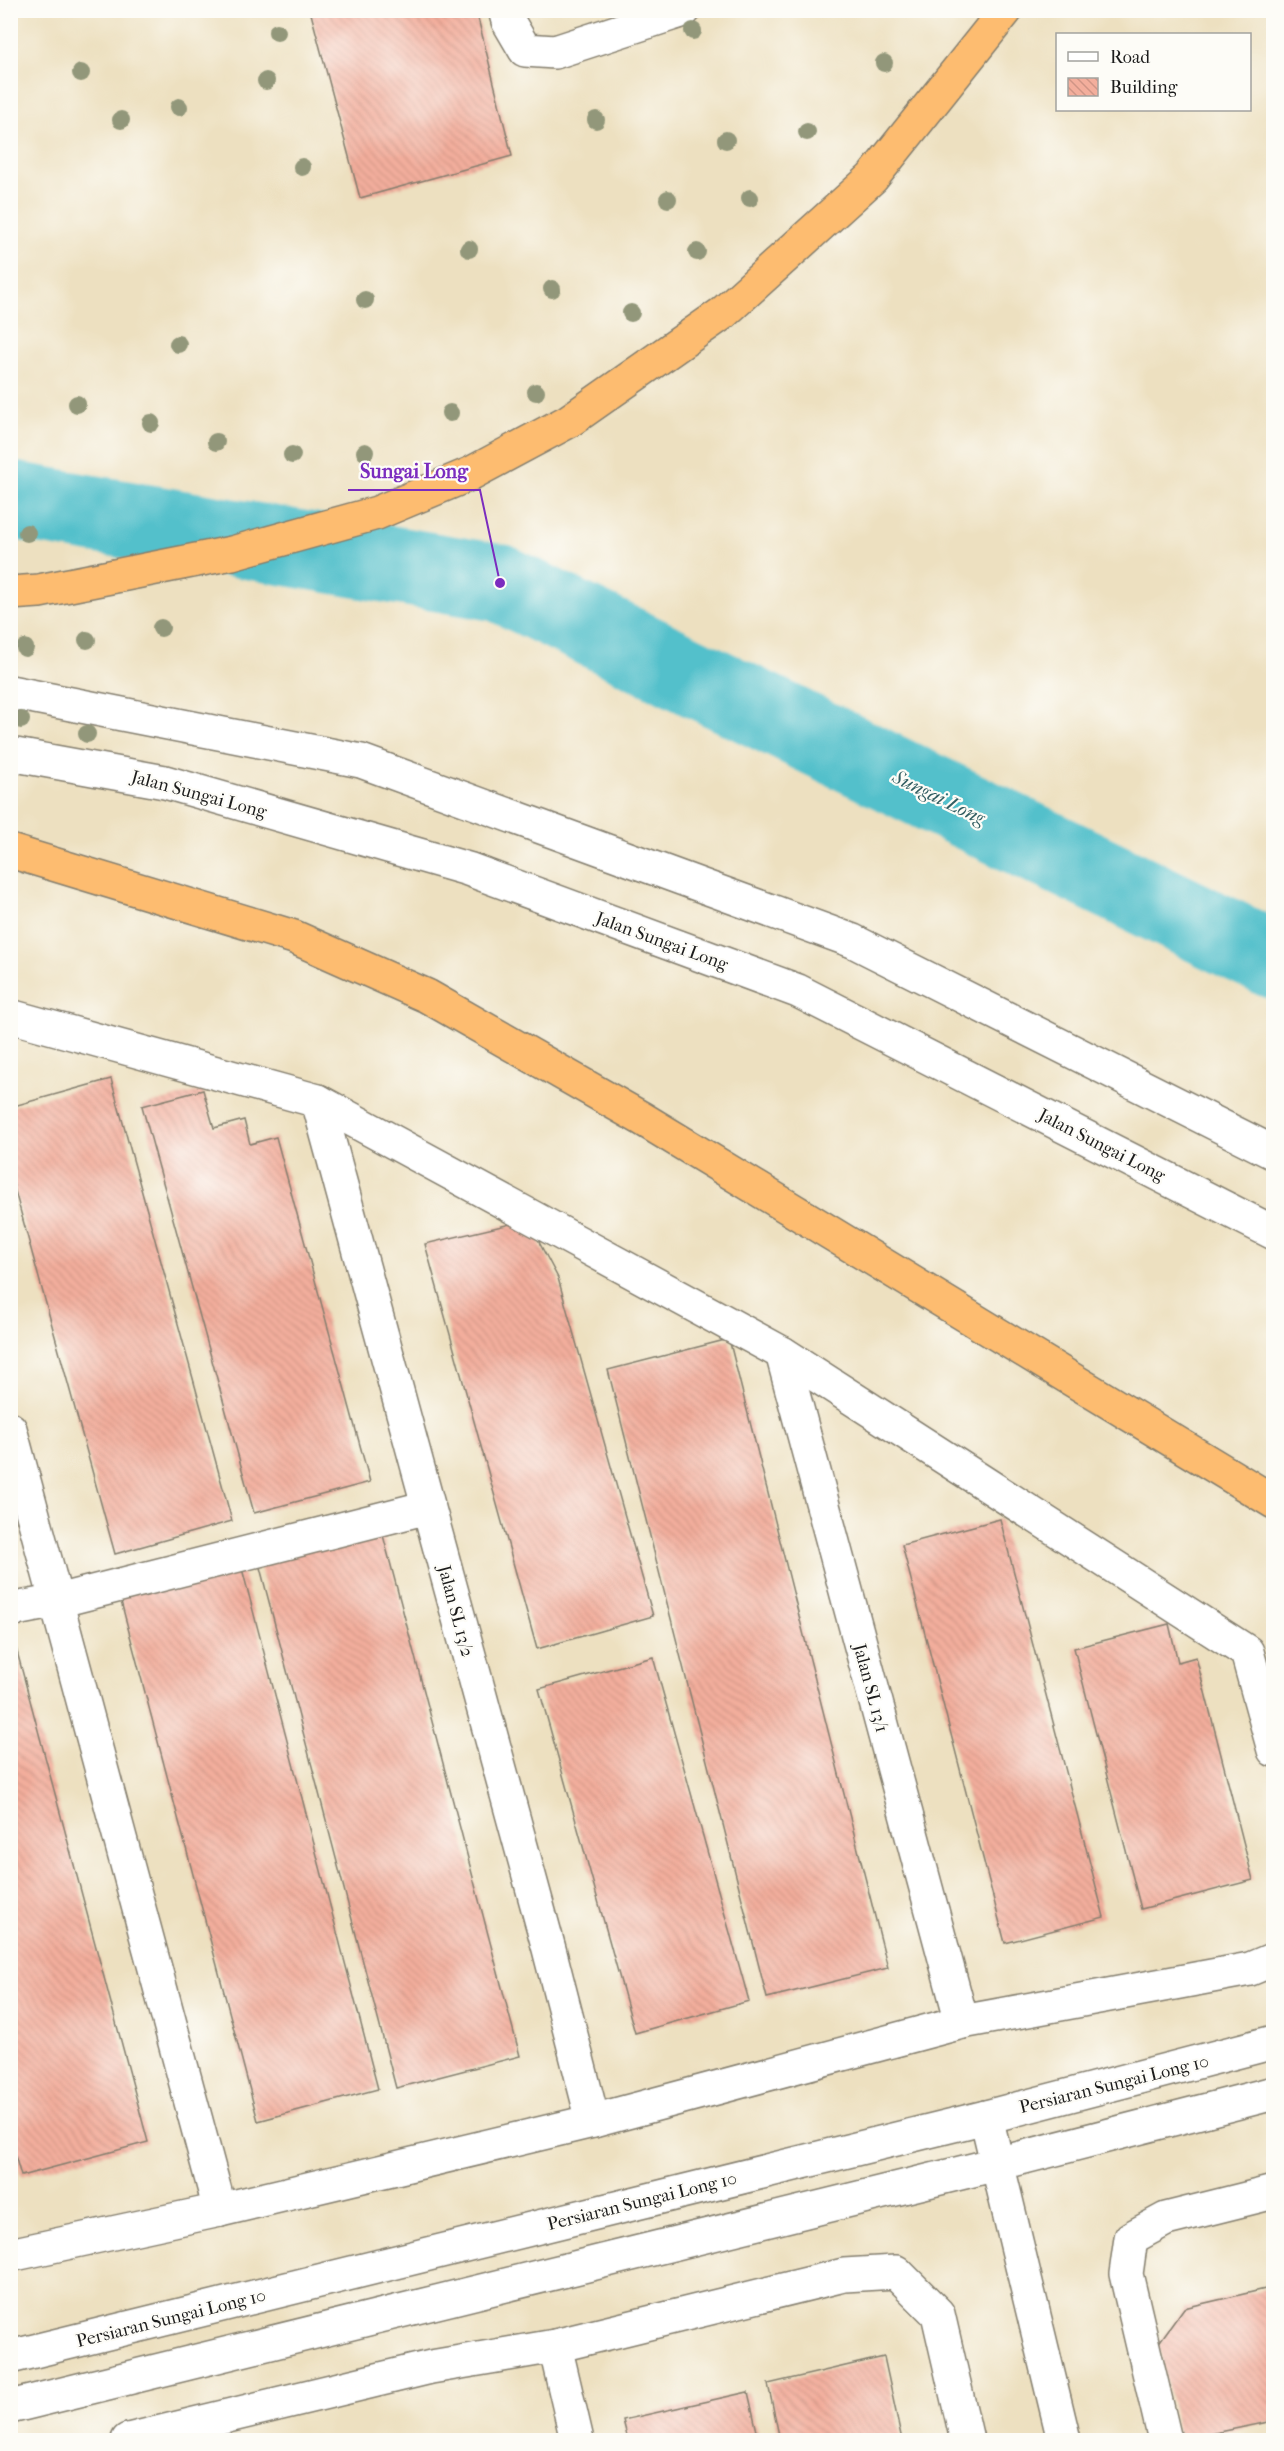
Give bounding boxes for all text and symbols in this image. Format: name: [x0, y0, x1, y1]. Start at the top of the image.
legend: [1056, 33, 1251, 111]
text: Road: [1110, 47, 1150, 68]
text: Building: [1110, 77, 1178, 98]
callout: Sungai Long: [348, 452, 480, 490]
text: Sungai Long: [360, 460, 469, 483]
water label: Sungai Long: [888, 765, 990, 830]
street label: Jalan Sungai Long: [127, 766, 269, 823]
street label: Jalan Sungai Long: [591, 907, 731, 975]
street label: Jalan Sungai Long: [1033, 1104, 1169, 1187]
street label: Jalan SL 13/2: [433, 1561, 478, 1659]
street label: Jalan SL 13/1: [848, 1640, 892, 1735]
street label: Persiaran Sungai Long 10: [1017, 2051, 1211, 2118]
street label: Persiaran Sungai Long 10: [545, 2168, 739, 2235]
street label: Persiaran Sungai Long 10: [74, 2285, 268, 2352]

